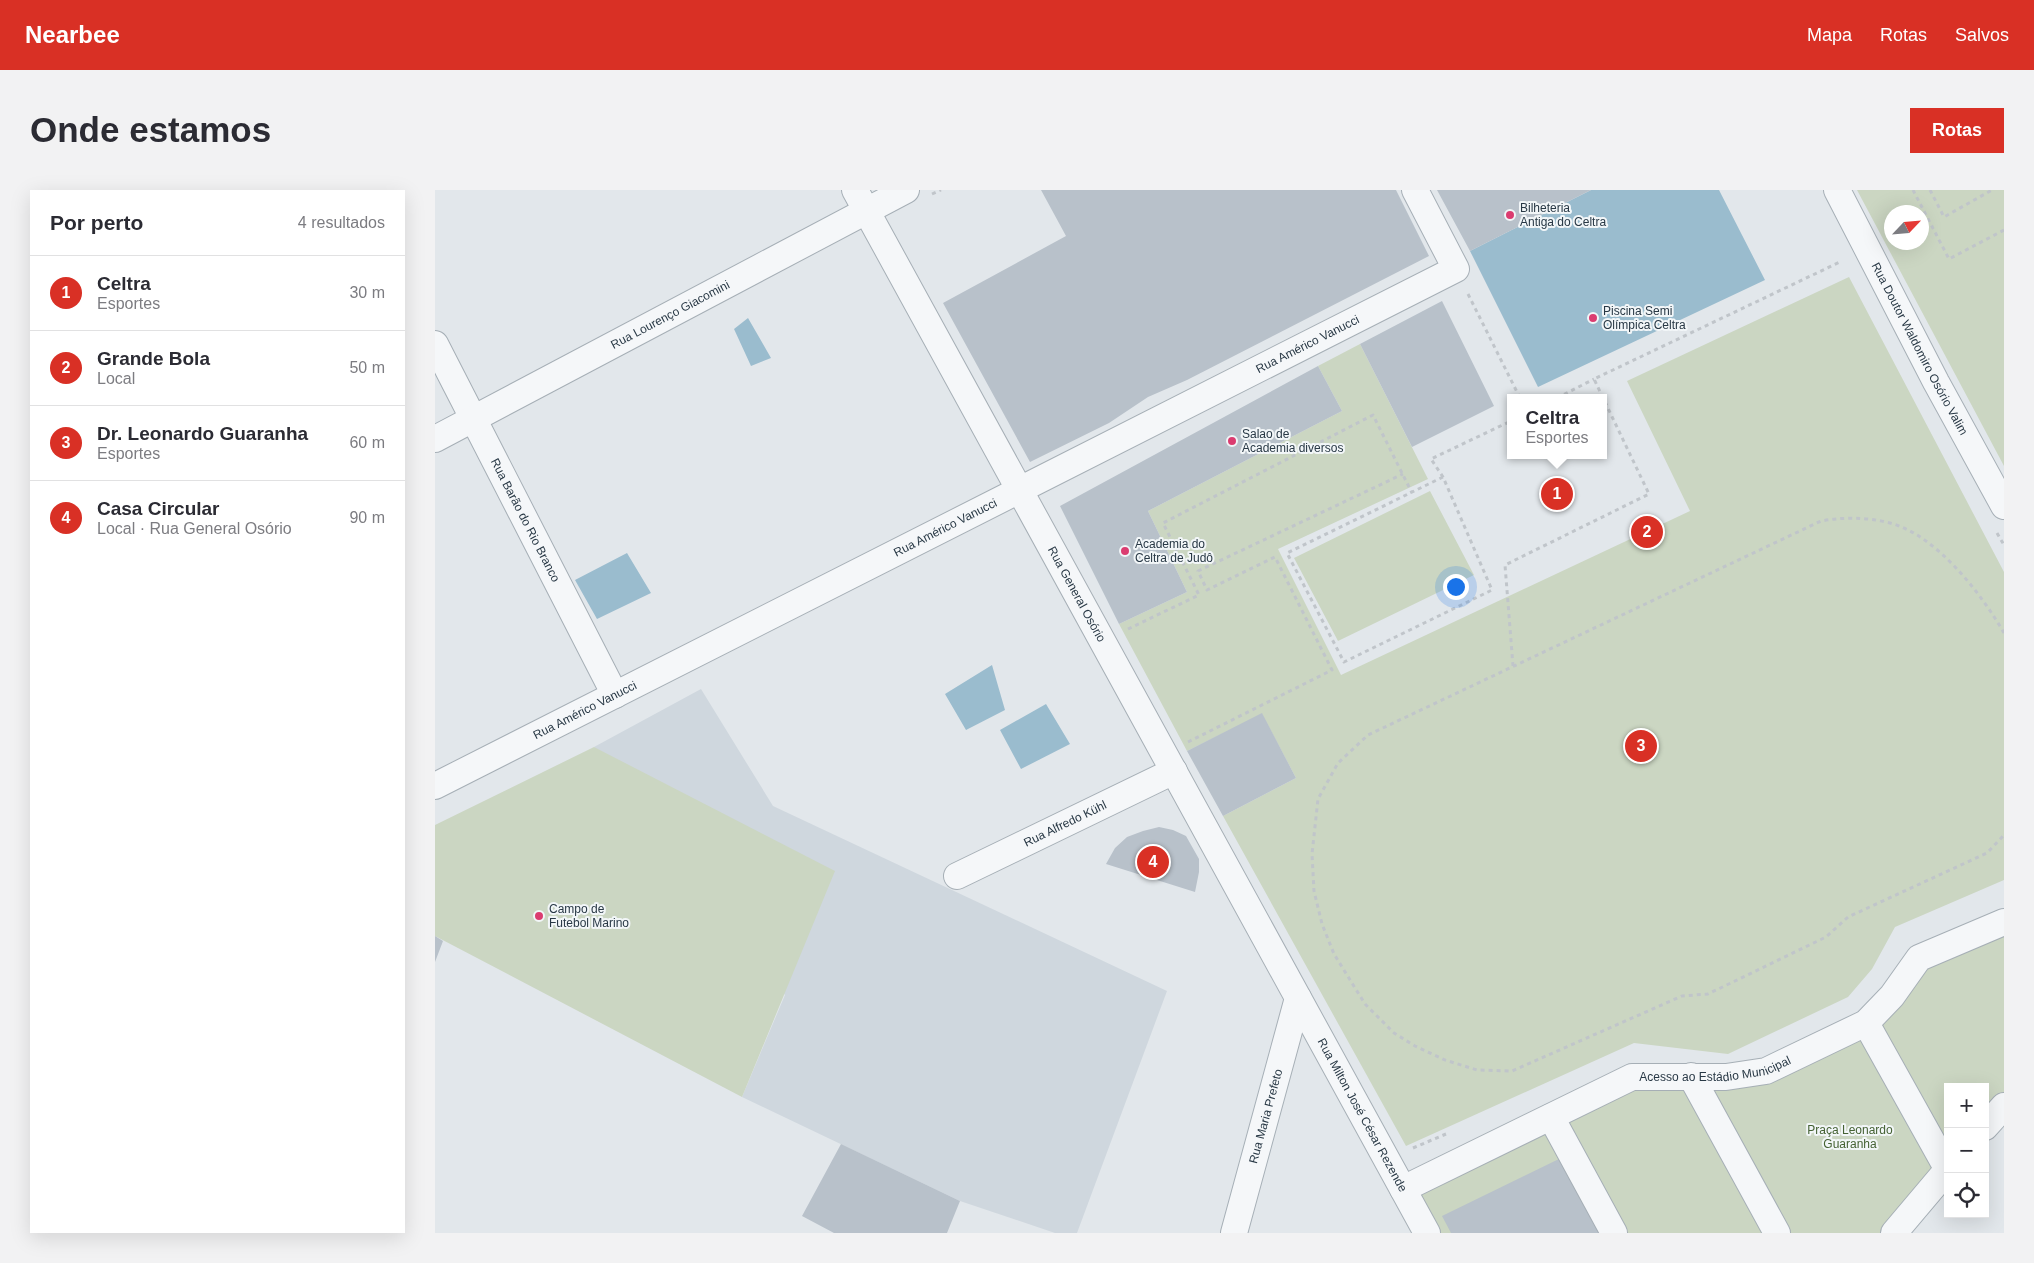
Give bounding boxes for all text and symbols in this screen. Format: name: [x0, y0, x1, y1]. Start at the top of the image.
text: Nearbee: [25, 21, 120, 48]
text: Mapa: [1807, 25, 1852, 45]
text: Rotas: [1880, 25, 1927, 45]
text: Salvos: [1955, 25, 2009, 45]
button: Rotas: [1910, 108, 2004, 153]
text: Onde estamos: [30, 110, 271, 149]
place label: Bilheteria Antiga do Celtra: [1520, 201, 1606, 229]
north arrow: [1884, 205, 1929, 250]
marker: Bilheteria Antiga do Celtra: [1504, 209, 1516, 221]
text: Por perto: [50, 211, 143, 234]
text: 4 resultados: [298, 214, 385, 231]
street label: Rua Doutor Waldomiro Osório Valim: [1869, 260, 1971, 438]
text: Celtra: [97, 273, 151, 294]
street label: Rua Lourenço Giacomini: [608, 278, 732, 352]
text: 1: [62, 284, 70, 301]
text: 30 m: [349, 284, 385, 301]
text: Esportes: [97, 295, 160, 312]
place label: Piscina Semi Olímpica Celtra: [1603, 304, 1686, 332]
street label: Rua Américo Vanucci: [1254, 312, 1362, 376]
marker: Piscina Semi Olímpica Celtra: [1587, 312, 1599, 324]
text: Grande Bola: [97, 348, 210, 369]
text: 2: [62, 359, 70, 376]
text: 50 m: [349, 359, 385, 376]
text: Local: [97, 370, 135, 387]
popup: [1507, 394, 1607, 459]
text: Celtra: [1525, 407, 1579, 428]
text: Dr. Leonardo Guaranha: [97, 423, 308, 444]
place label: Salao de Academia diversos: [1242, 427, 1343, 455]
text: Esportes: [1525, 429, 1589, 446]
text: 3: [62, 434, 70, 451]
text: 60 m: [349, 434, 385, 451]
marker: Salao de Academia diversos: [1226, 435, 1238, 447]
text: Esportes: [97, 445, 160, 462]
street label: Rua Barão do Rio Branco: [488, 456, 563, 585]
pin: 1: [1541, 475, 1573, 513]
street label: Rua Américo Vanucci: [891, 496, 999, 560]
text: Casa Circular: [97, 498, 220, 519]
text: 4: [62, 509, 70, 526]
text: 90 m: [349, 509, 385, 526]
pin: 2: [1631, 513, 1663, 551]
text: Local · Rua General Osório: [97, 520, 292, 537]
place label: Academia do Celtra de Judô: [1135, 537, 1213, 565]
street label: Rua General Osório: [1045, 544, 1109, 645]
marker: Academia do Celtra de Judô: [1119, 545, 1131, 557]
your location: [1443, 574, 1469, 600]
street label: Rua Américo Vanucci: [531, 678, 639, 742]
pin: 3: [1625, 727, 1657, 765]
street label: Rua Alfredo Kühl: [1021, 798, 1109, 850]
pin: 4: [1137, 843, 1169, 881]
place label: Campo de Futebol Marino: [549, 902, 629, 930]
marker: Campo de Futebol Marino: [533, 910, 545, 922]
street label: Rua Milton José César Rezende: [1315, 1036, 1410, 1195]
street label: Acesso ao Estádio Municipal: [1639, 1053, 1793, 1084]
street label: Rua Maria Prefeto: [1246, 1067, 1285, 1165]
map controls: [1944, 1083, 1989, 1218]
button: +: [1944, 1083, 1989, 1128]
park label: Praça Leonardo Guaranha: [1807, 1123, 1893, 1151]
button: −: [1944, 1128, 1989, 1173]
button: locate: [1944, 1173, 1989, 1218]

